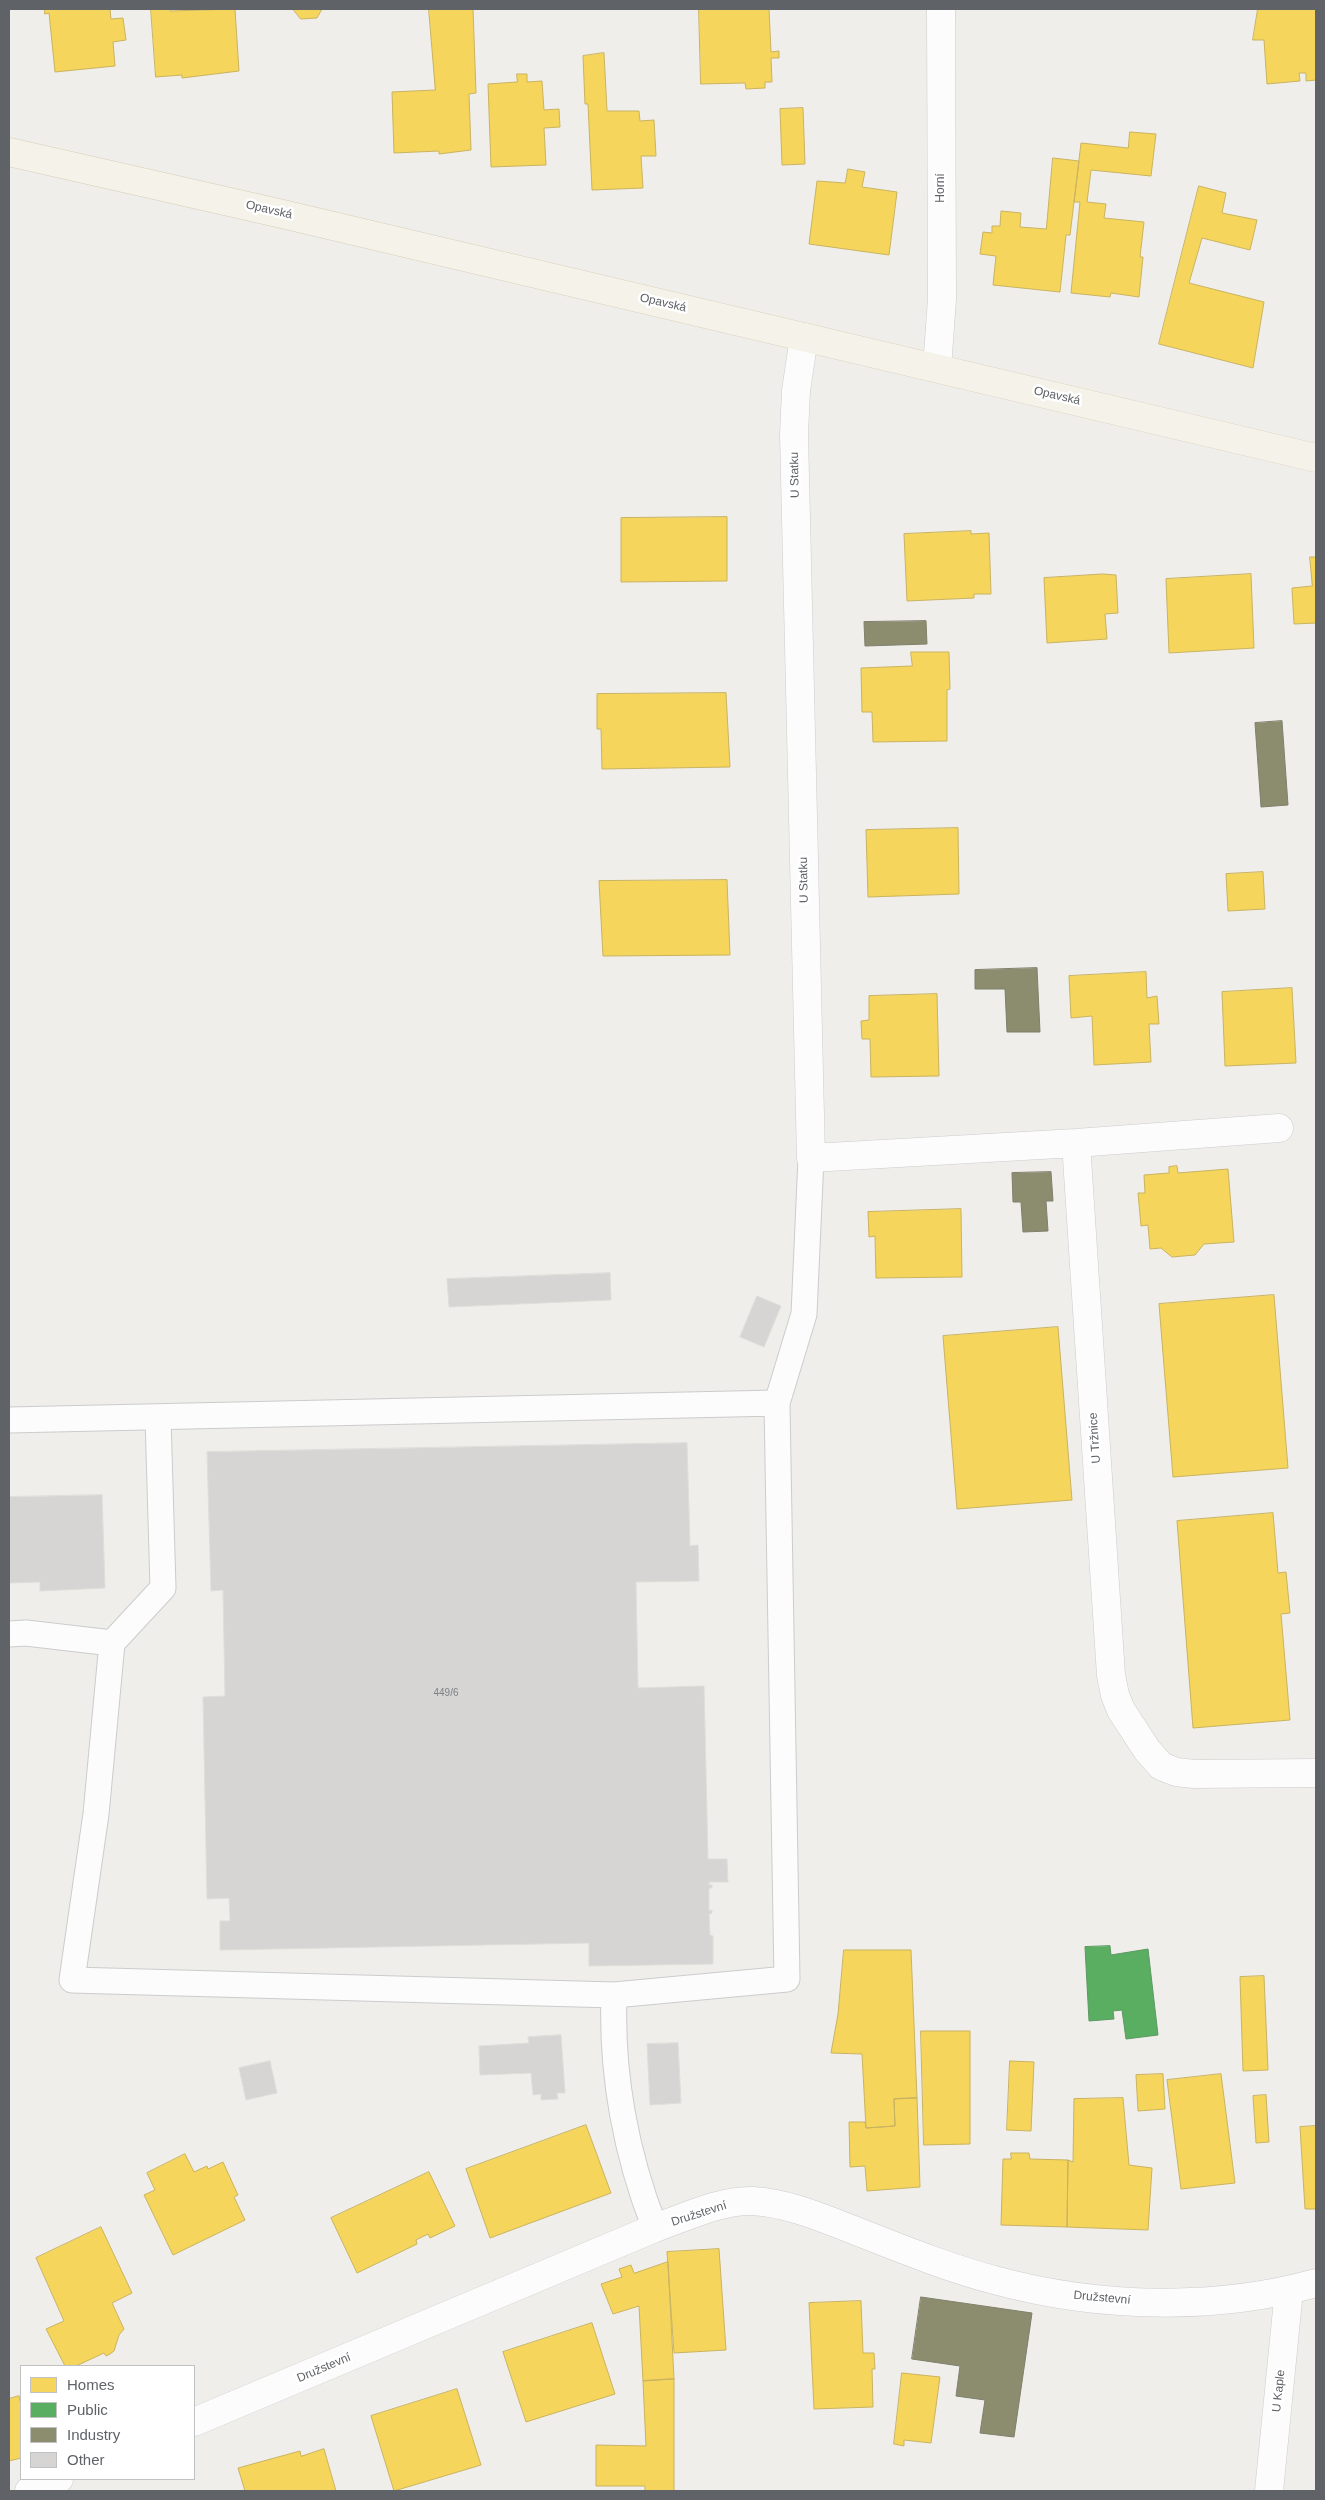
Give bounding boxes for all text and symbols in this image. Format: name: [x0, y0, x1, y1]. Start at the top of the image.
street label: Horní: [934, 173, 948, 203]
street label: Opavská: [244, 198, 294, 222]
street label: Opavská: [638, 291, 688, 315]
street label: Opavská: [1032, 384, 1082, 408]
street label: U Statku: [787, 452, 803, 498]
street label: U Statku: [796, 857, 812, 903]
street label: U Tržnice: [1086, 1412, 1104, 1464]
house number: 449/6: [433, 1687, 459, 1699]
street label: Družstevní: [670, 2198, 728, 2230]
street label: Družstevní: [1073, 2288, 1131, 2308]
street label: Družstevní: [295, 2350, 353, 2386]
legend: [20, 2365, 195, 2480]
street label: U Kaple: [1270, 2369, 1288, 2413]
text: Homes: [67, 2376, 115, 2393]
text: Public: [67, 2401, 108, 2418]
text: Industry: [67, 2426, 120, 2443]
text: Other: [67, 2451, 105, 2468]

